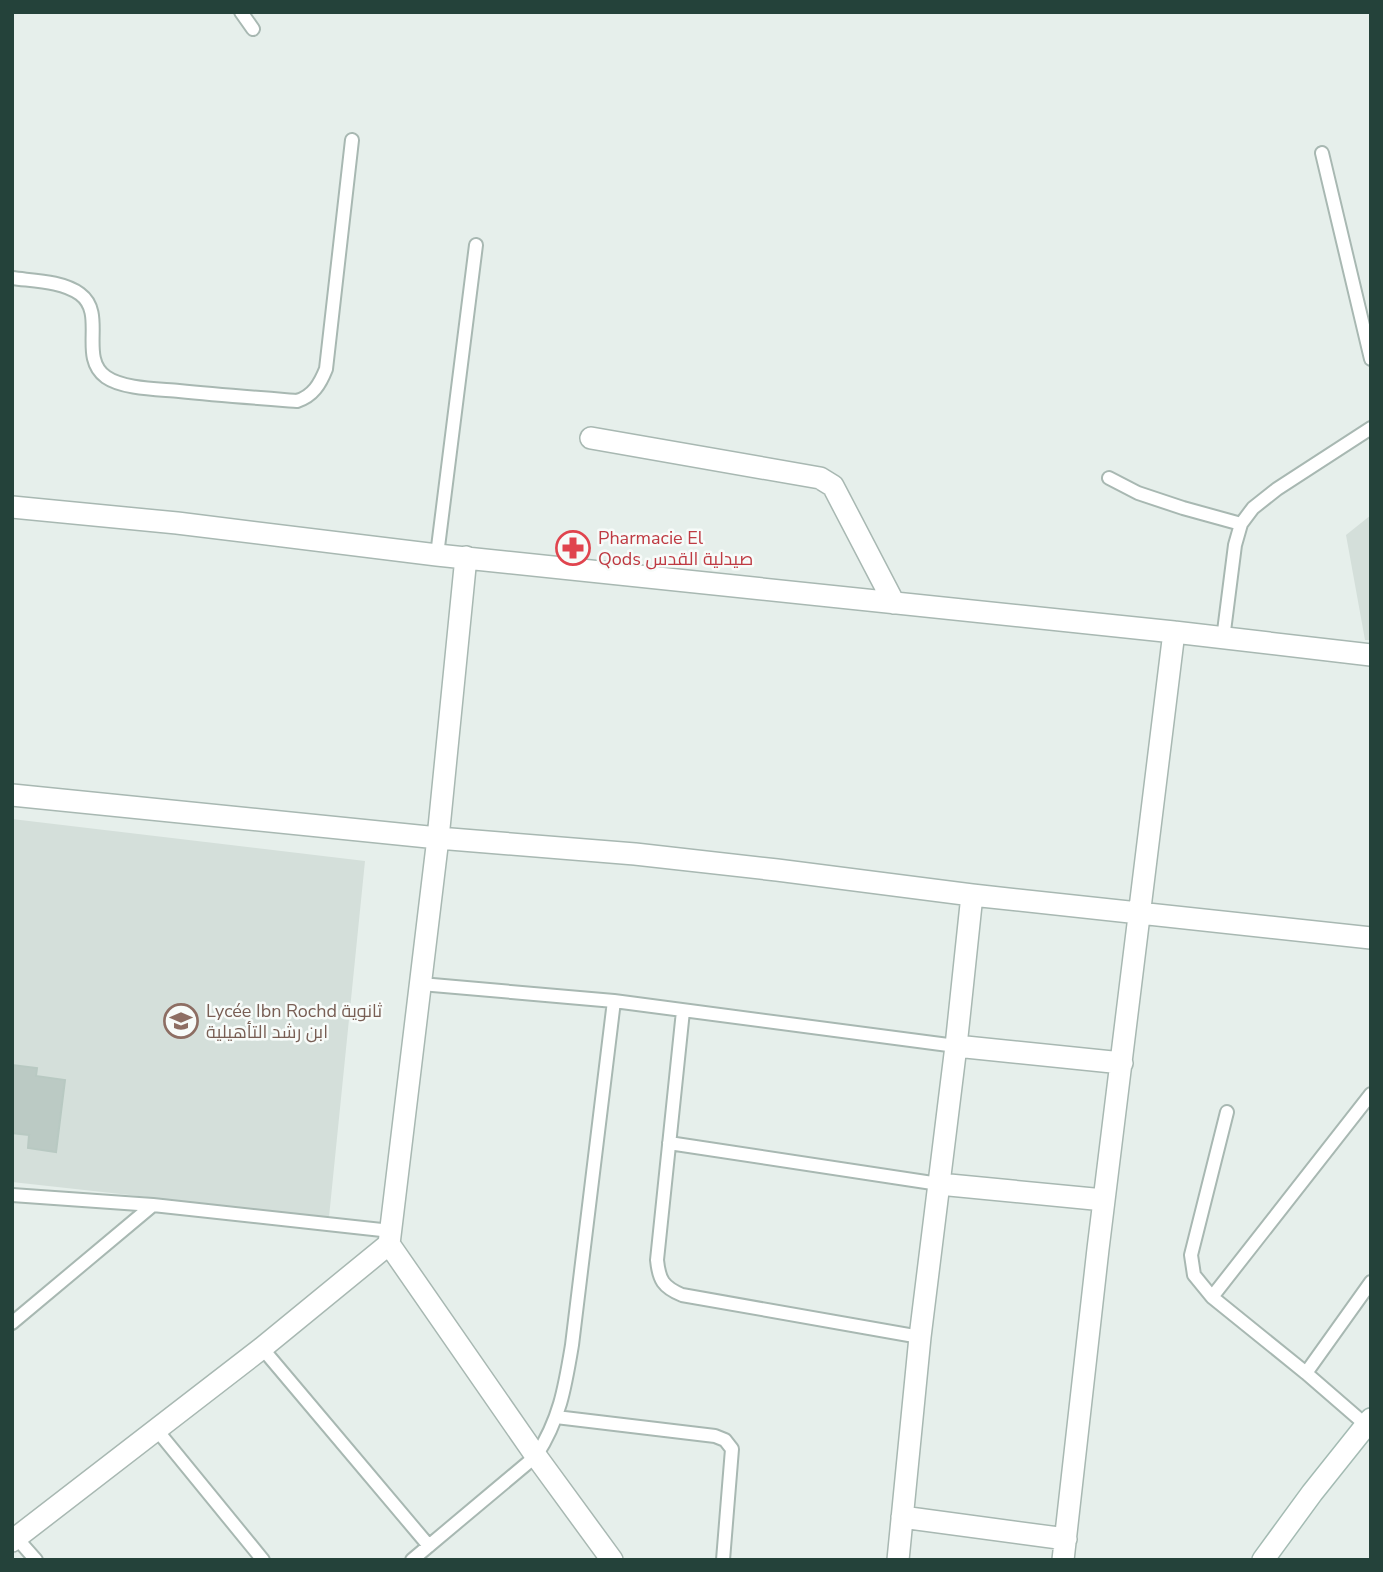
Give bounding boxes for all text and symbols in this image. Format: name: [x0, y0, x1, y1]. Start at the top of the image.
place label: Pharmacie El Qods صيدلية القدس: [598, 526, 753, 571]
pharmacy icon: Pharmacie El Qods صيدلية القدس: [554, 529, 592, 567]
place label: Lycée Ibn Rochd ثانوية ابن رشد التأهيلية: [206, 999, 382, 1044]
school or university icon: Lycée Ibn Rochd ثانوية ابن رشد التأهيلية: [162, 1002, 200, 1040]

